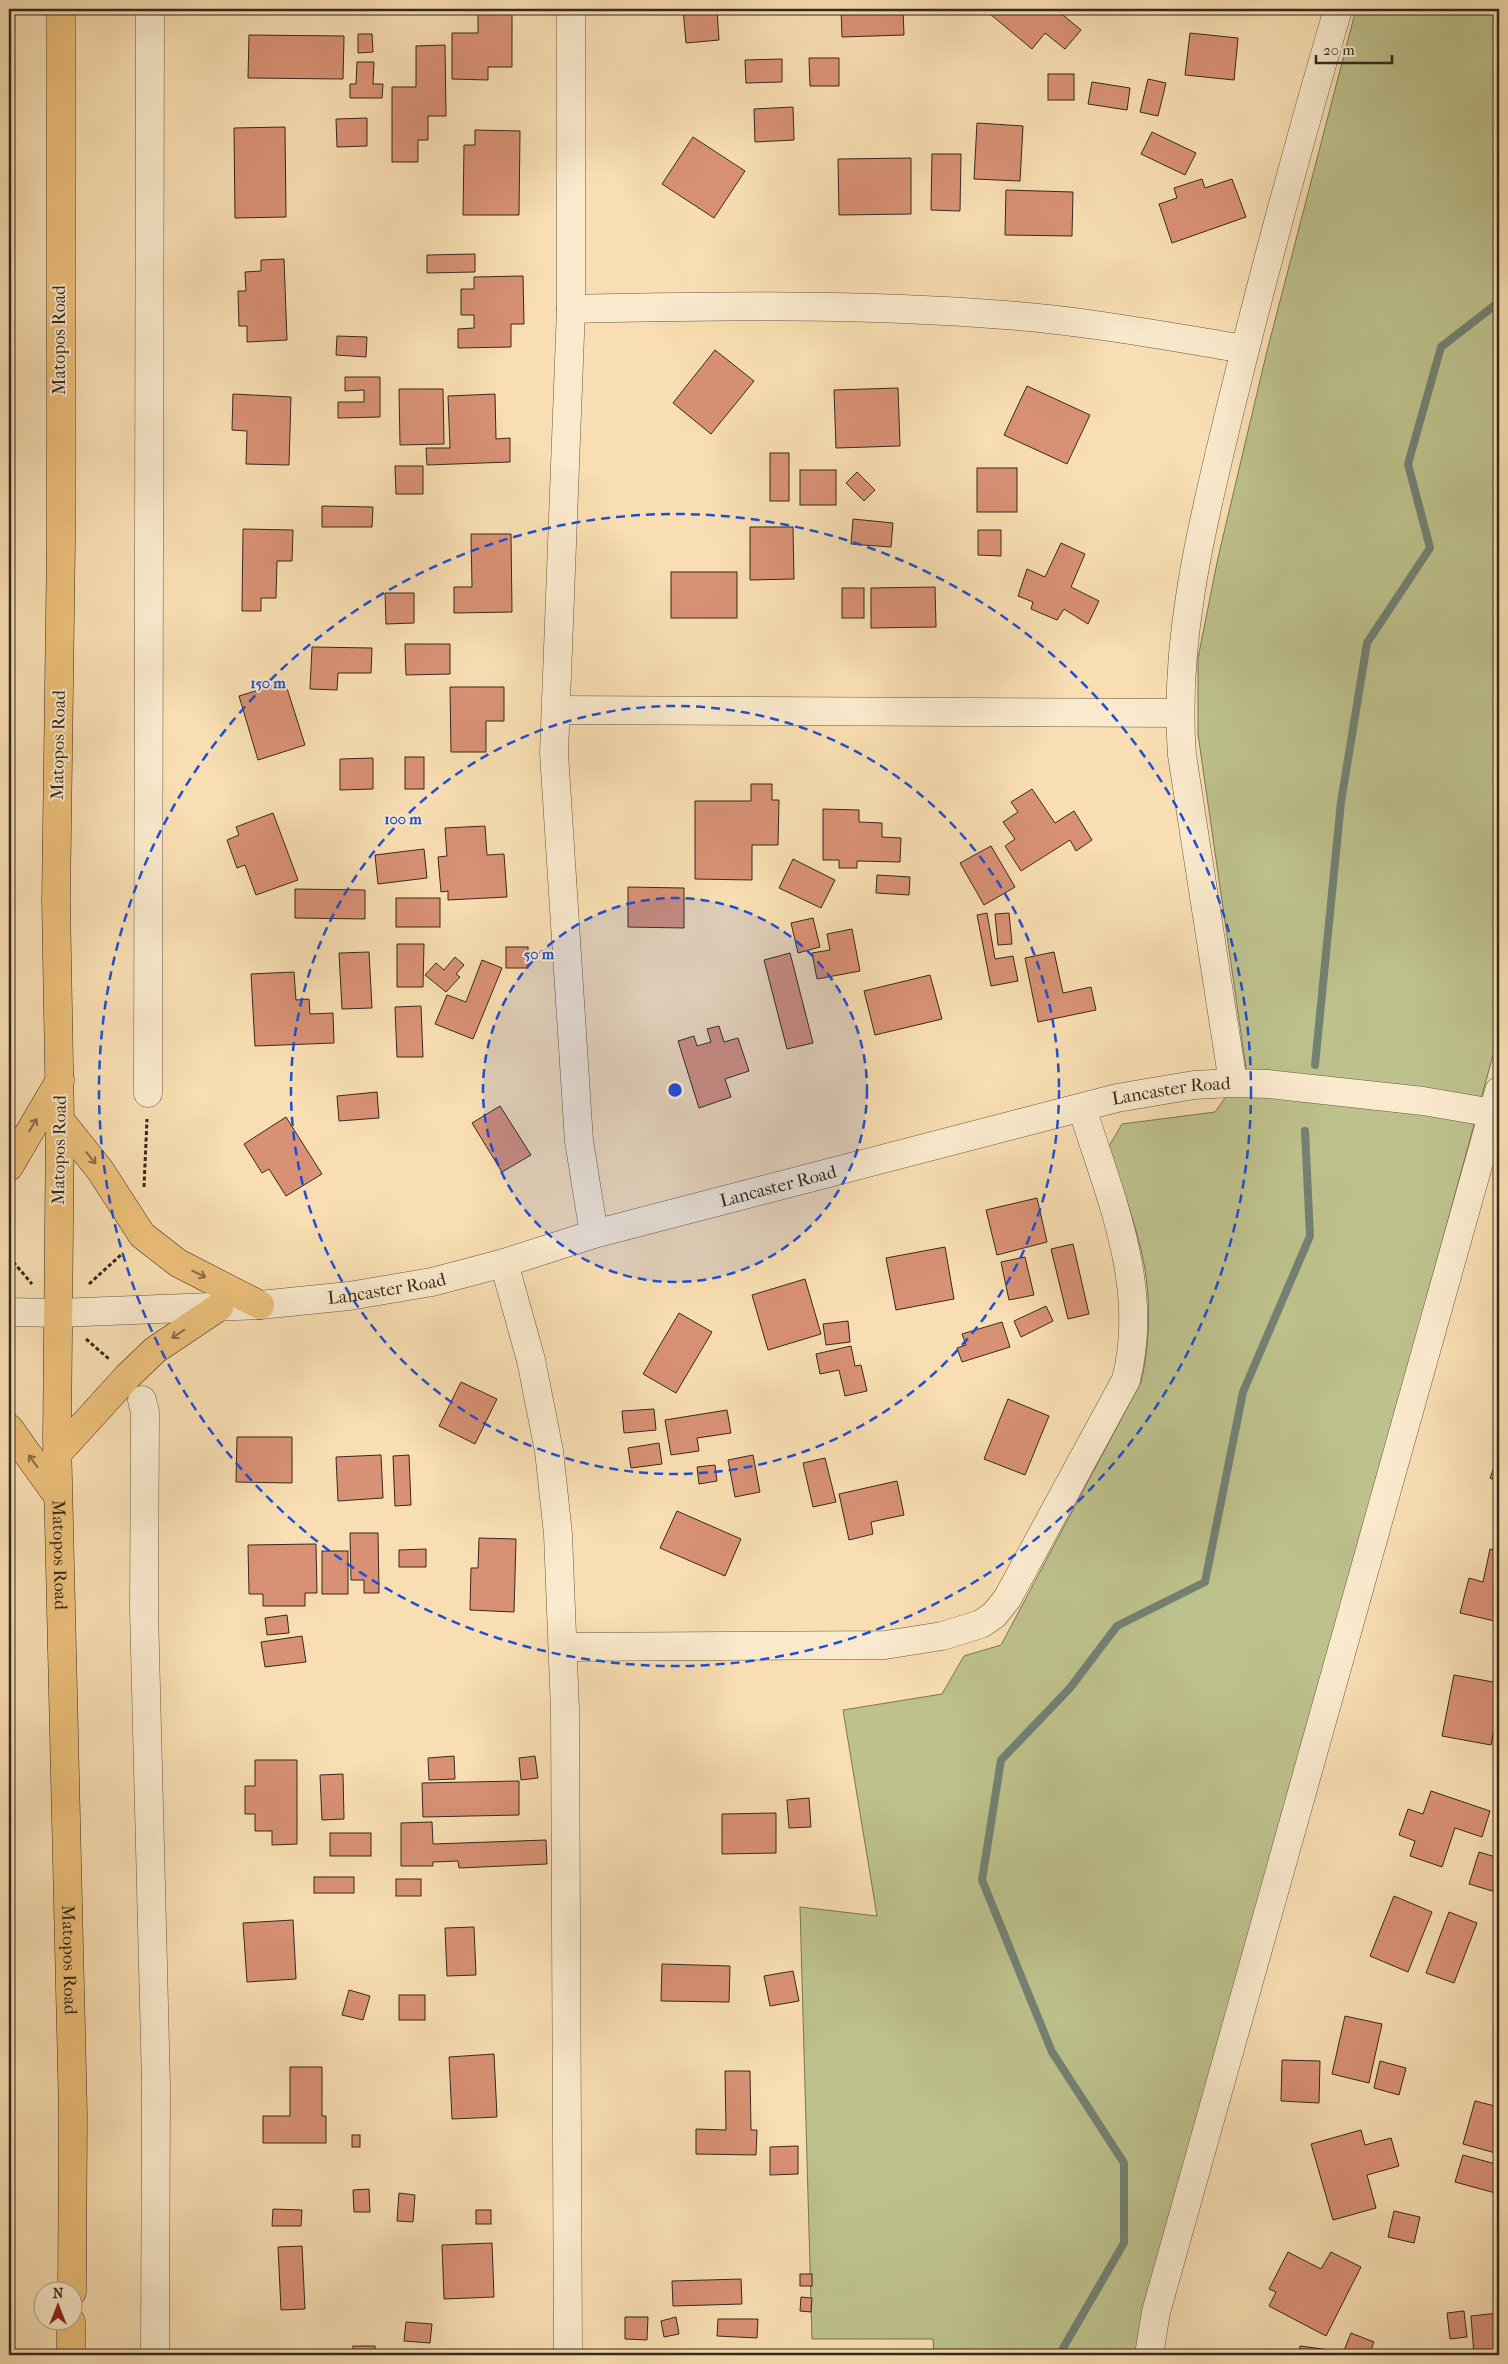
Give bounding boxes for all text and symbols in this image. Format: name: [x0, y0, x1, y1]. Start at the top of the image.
scale bar: [1316, 32, 1392, 64]
text: 20 m: [1323, 41, 1355, 59]
street label: Matopos Road: [49, 285, 70, 395]
text: 150 m: [250, 674, 286, 692]
street label: Matopos Road: [47, 690, 70, 800]
text: 100 m: [384, 810, 422, 828]
text: 50 m: [524, 945, 555, 963]
street label: Lancaster Road: [1110, 1073, 1231, 1110]
centre of rings: [666, 1081, 684, 1099]
street label: Matopos Road: [48, 1095, 71, 1205]
one-way arrow: [28, 1118, 38, 1133]
one-way arrow: [85, 1151, 96, 1164]
street label: Lancaster Road: [718, 1161, 839, 1212]
street label: Lancaster Road: [327, 1269, 448, 1309]
one-way arrow: [191, 1270, 206, 1279]
one-way arrow: [171, 1329, 185, 1340]
one-way arrow: [28, 1454, 38, 1468]
street label: Matopos Road: [47, 1500, 71, 1610]
street label: Matopos Road: [57, 1905, 81, 2015]
north arrow: [32, 2282, 82, 2332]
text: N: [53, 2285, 64, 2302]

